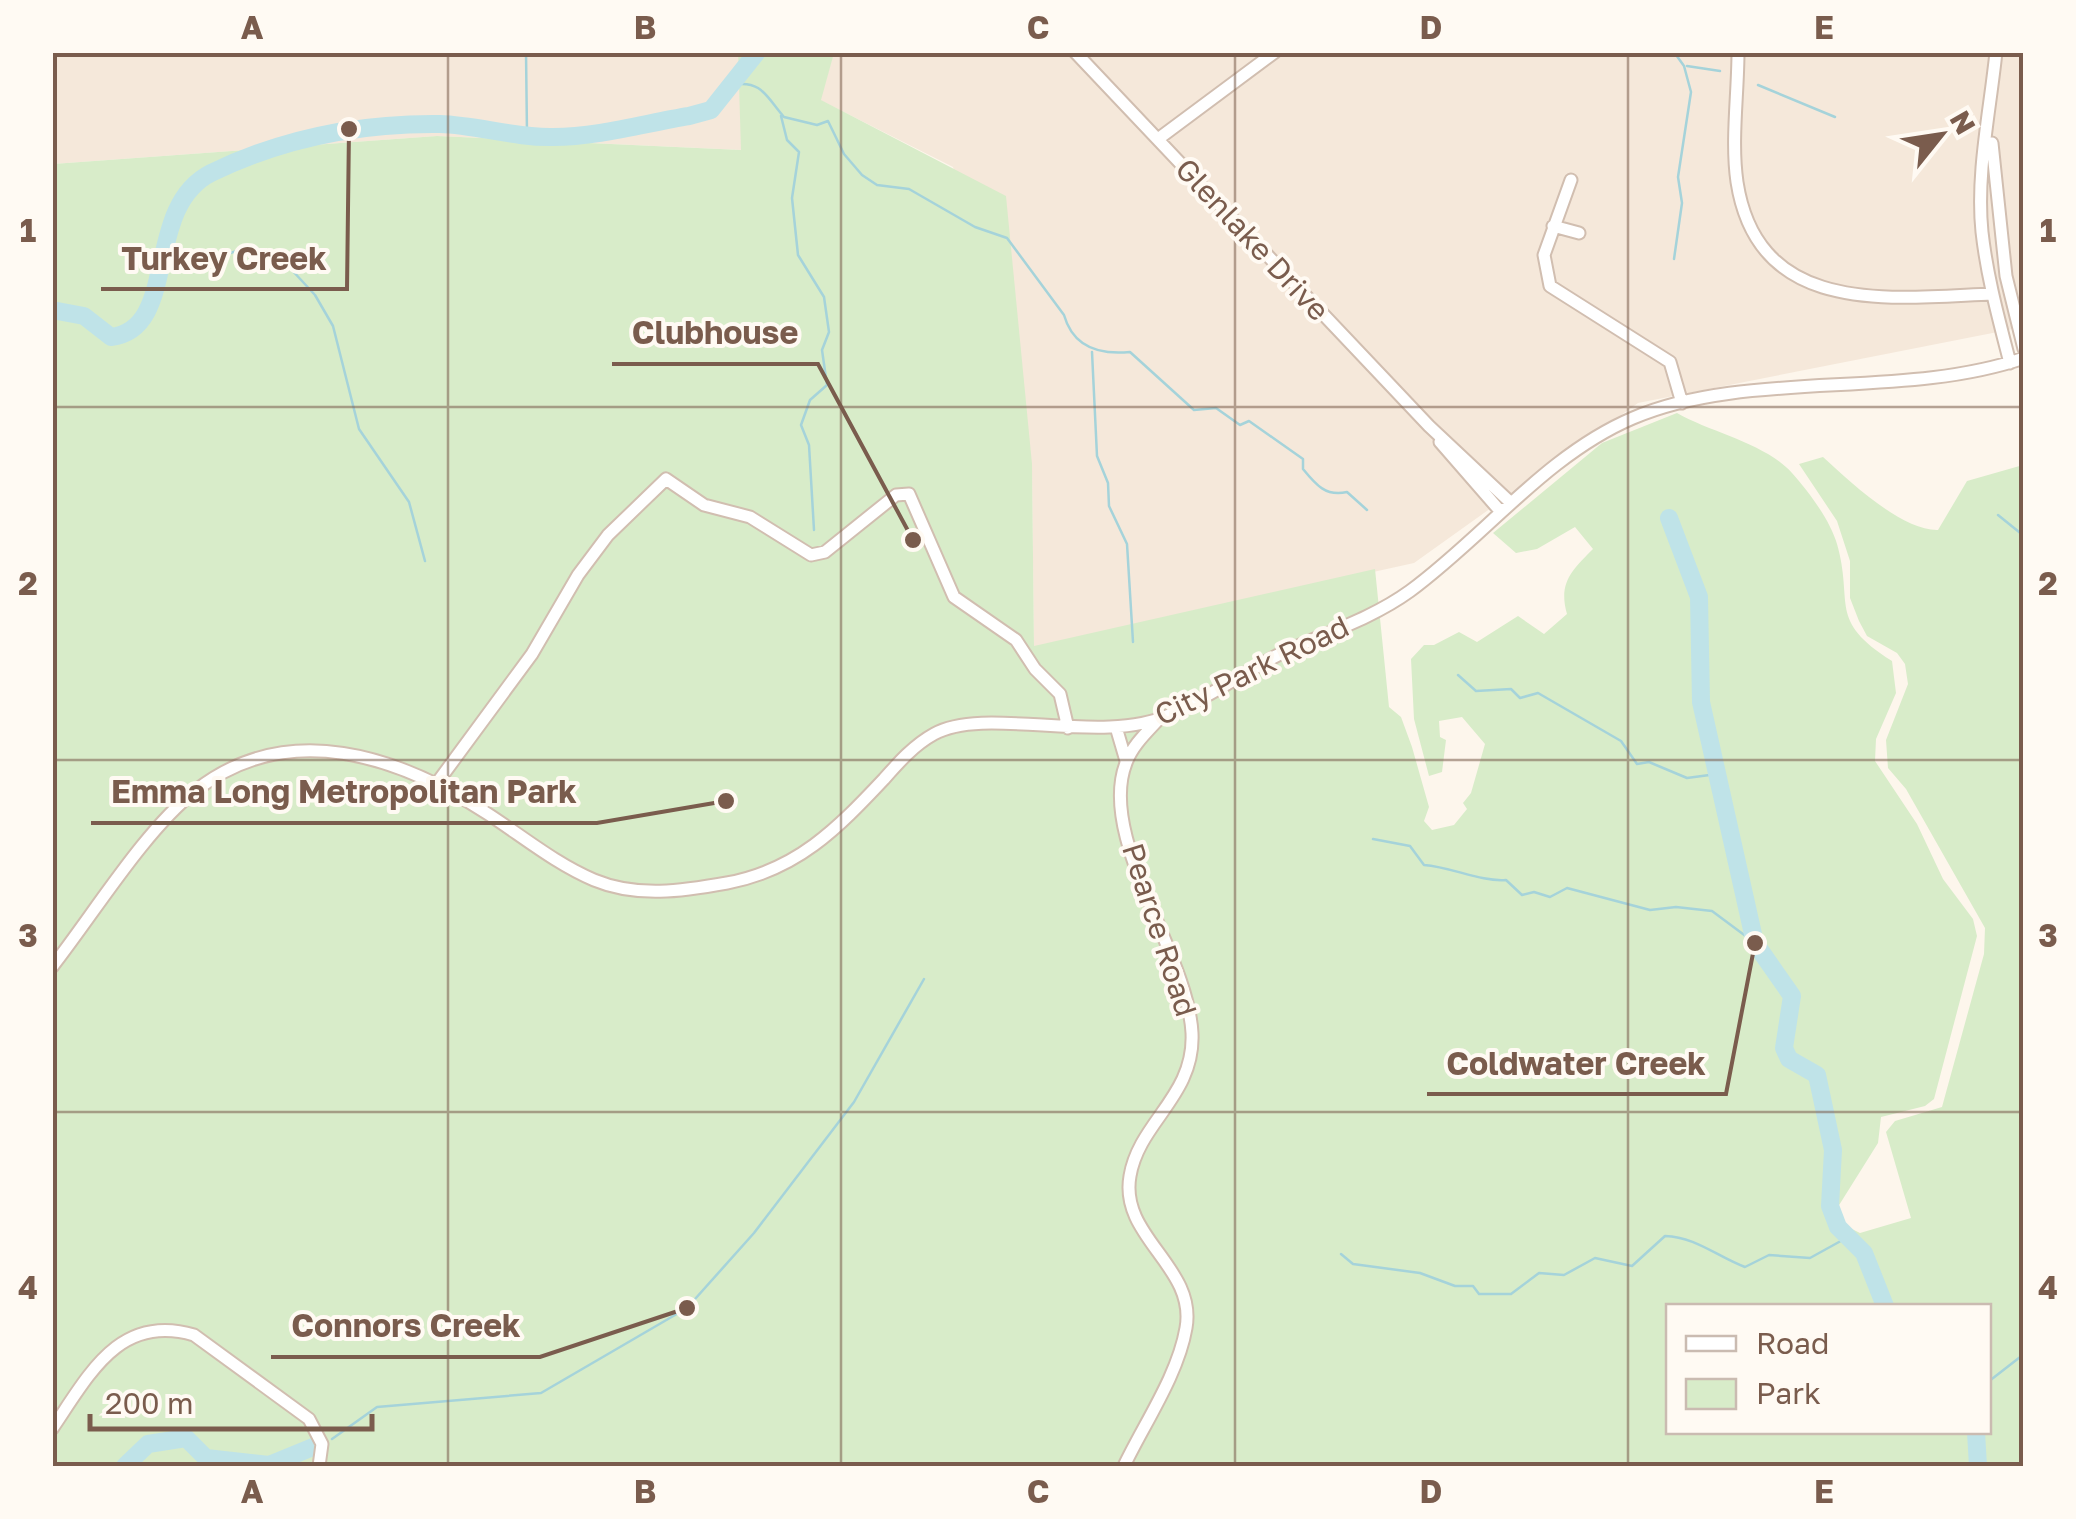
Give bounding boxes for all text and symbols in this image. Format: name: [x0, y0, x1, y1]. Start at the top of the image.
text: A: [241, 8, 264, 46]
text: B: [634, 8, 656, 46]
text: C: [1027, 8, 1049, 46]
text: D: [1420, 8, 1442, 46]
text: E: [1814, 8, 1834, 46]
north arrow: [1891, 85, 1991, 185]
text: N: [1943, 105, 1983, 140]
street label: Glenlake Drive: [1168, 151, 1337, 328]
text: 1: [20, 211, 36, 249]
text: 1: [2040, 211, 2056, 249]
callout: Turkey Creek: [101, 227, 347, 289]
text: Turkey Creek: [121, 239, 327, 277]
callout: Clubhouse: [612, 302, 818, 364]
text: Clubhouse: [632, 313, 798, 351]
text: 2: [18, 564, 38, 602]
text: 2: [2038, 564, 2058, 602]
street label: City Park Road: [1149, 608, 1354, 733]
callout: Emma Long Metropolitan Park: [91, 761, 597, 823]
text: Emma Long Metropolitan Park: [111, 772, 577, 810]
street label: Pearce Road: [1115, 839, 1205, 1021]
text: 3: [18, 916, 38, 954]
text: 3: [2038, 916, 2058, 954]
callout: Coldwater Creek: [1427, 1032, 1726, 1094]
text: Coldwater Creek: [1446, 1044, 1706, 1082]
text: 4: [18, 1268, 38, 1306]
text: 4: [2038, 1268, 2058, 1306]
callout: Connors Creek: [271, 1295, 540, 1357]
legend: [1666, 1304, 1991, 1434]
text: Connors Creek: [291, 1306, 521, 1344]
text: Road: [1756, 1325, 1830, 1361]
scale bar: [90, 1369, 372, 1431]
text: Park: [1756, 1375, 1821, 1411]
text: 200 m: [105, 1385, 194, 1421]
text: A: [241, 1472, 264, 1510]
text: B: [634, 1472, 656, 1510]
text: C: [1027, 1472, 1049, 1510]
text: D: [1420, 1472, 1442, 1510]
text: E: [1814, 1472, 1834, 1510]

